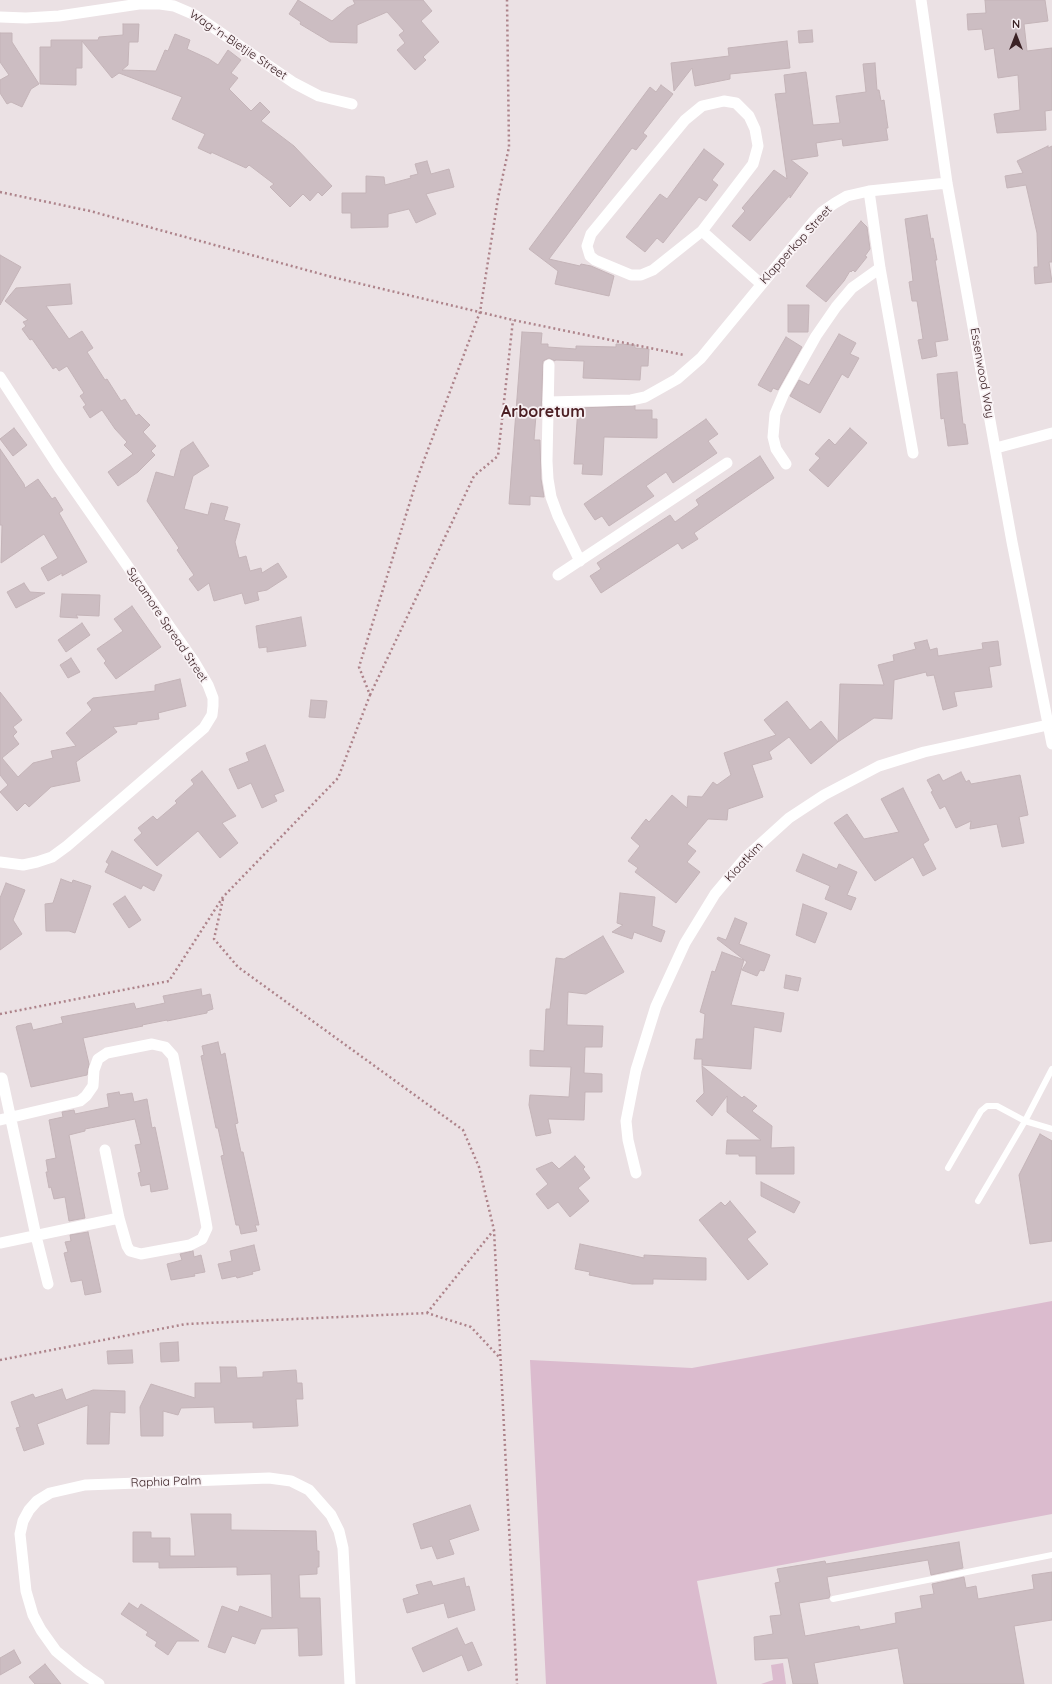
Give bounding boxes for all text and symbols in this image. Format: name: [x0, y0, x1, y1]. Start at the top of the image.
street label: Wag-'n-Bietjie Street: [186, 7, 290, 83]
north arrow: [996, 16, 1036, 56]
text: N: [1012, 17, 1020, 31]
street label: Klapperkop Street: [757, 203, 835, 287]
street label: Essenwood Way: [967, 327, 997, 419]
district label: Arboretum: [501, 402, 585, 422]
street label: Sycamore Spread Street: [123, 565, 211, 685]
street label: Kiaatkim: [722, 839, 766, 885]
street label: Raphia Palm: [130, 1474, 202, 1490]

